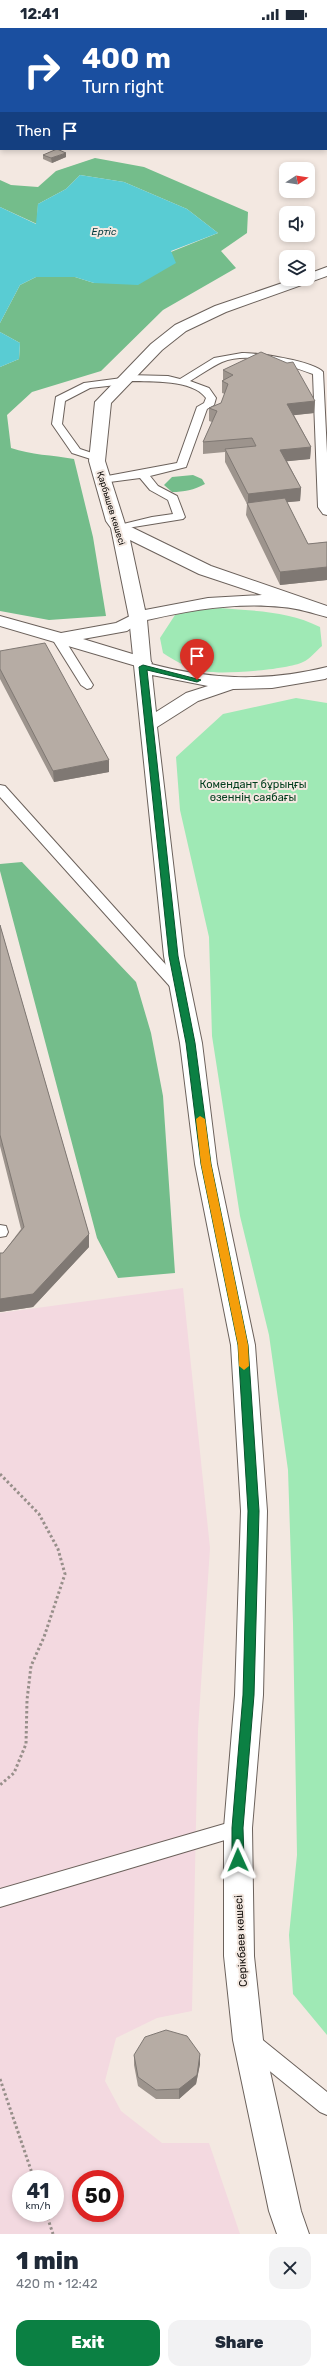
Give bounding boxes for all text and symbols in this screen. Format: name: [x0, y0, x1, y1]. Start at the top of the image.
text: 12:41: [20, 5, 59, 23]
text: 400 m: [82, 42, 171, 75]
icon: right: [16, 44, 68, 96]
text: Turn right: [82, 76, 164, 98]
icon: arrive: [59, 120, 81, 142]
text: Then: [16, 122, 51, 140]
north arrow: [279, 162, 315, 198]
map controls: [279, 162, 315, 286]
button: sound: [279, 206, 315, 242]
water label: Ертіс: [91, 226, 117, 238]
button: layers: [279, 250, 315, 286]
street label: Қарбышев көшесі: [95, 470, 127, 546]
pin: [180, 639, 214, 680]
icon: arrive: [186, 645, 208, 667]
park label: Комендант бұрыңғы өзеннің саябағы: [200, 778, 306, 804]
position arrow: [217, 1839, 259, 1881]
street label: Серікбаев көшесі: [232, 1895, 250, 1987]
speed limit sign: 50: [72, 2170, 124, 2222]
text: 41: [26, 2179, 50, 2203]
text: km/h: [26, 2200, 50, 2212]
text: 1 min: [16, 2247, 79, 2275]
button: close: [269, 2247, 311, 2289]
text: 420 m · 12:42: [16, 2276, 98, 2291]
button: Exit: [16, 2320, 160, 2366]
button: Share: [168, 2320, 311, 2366]

